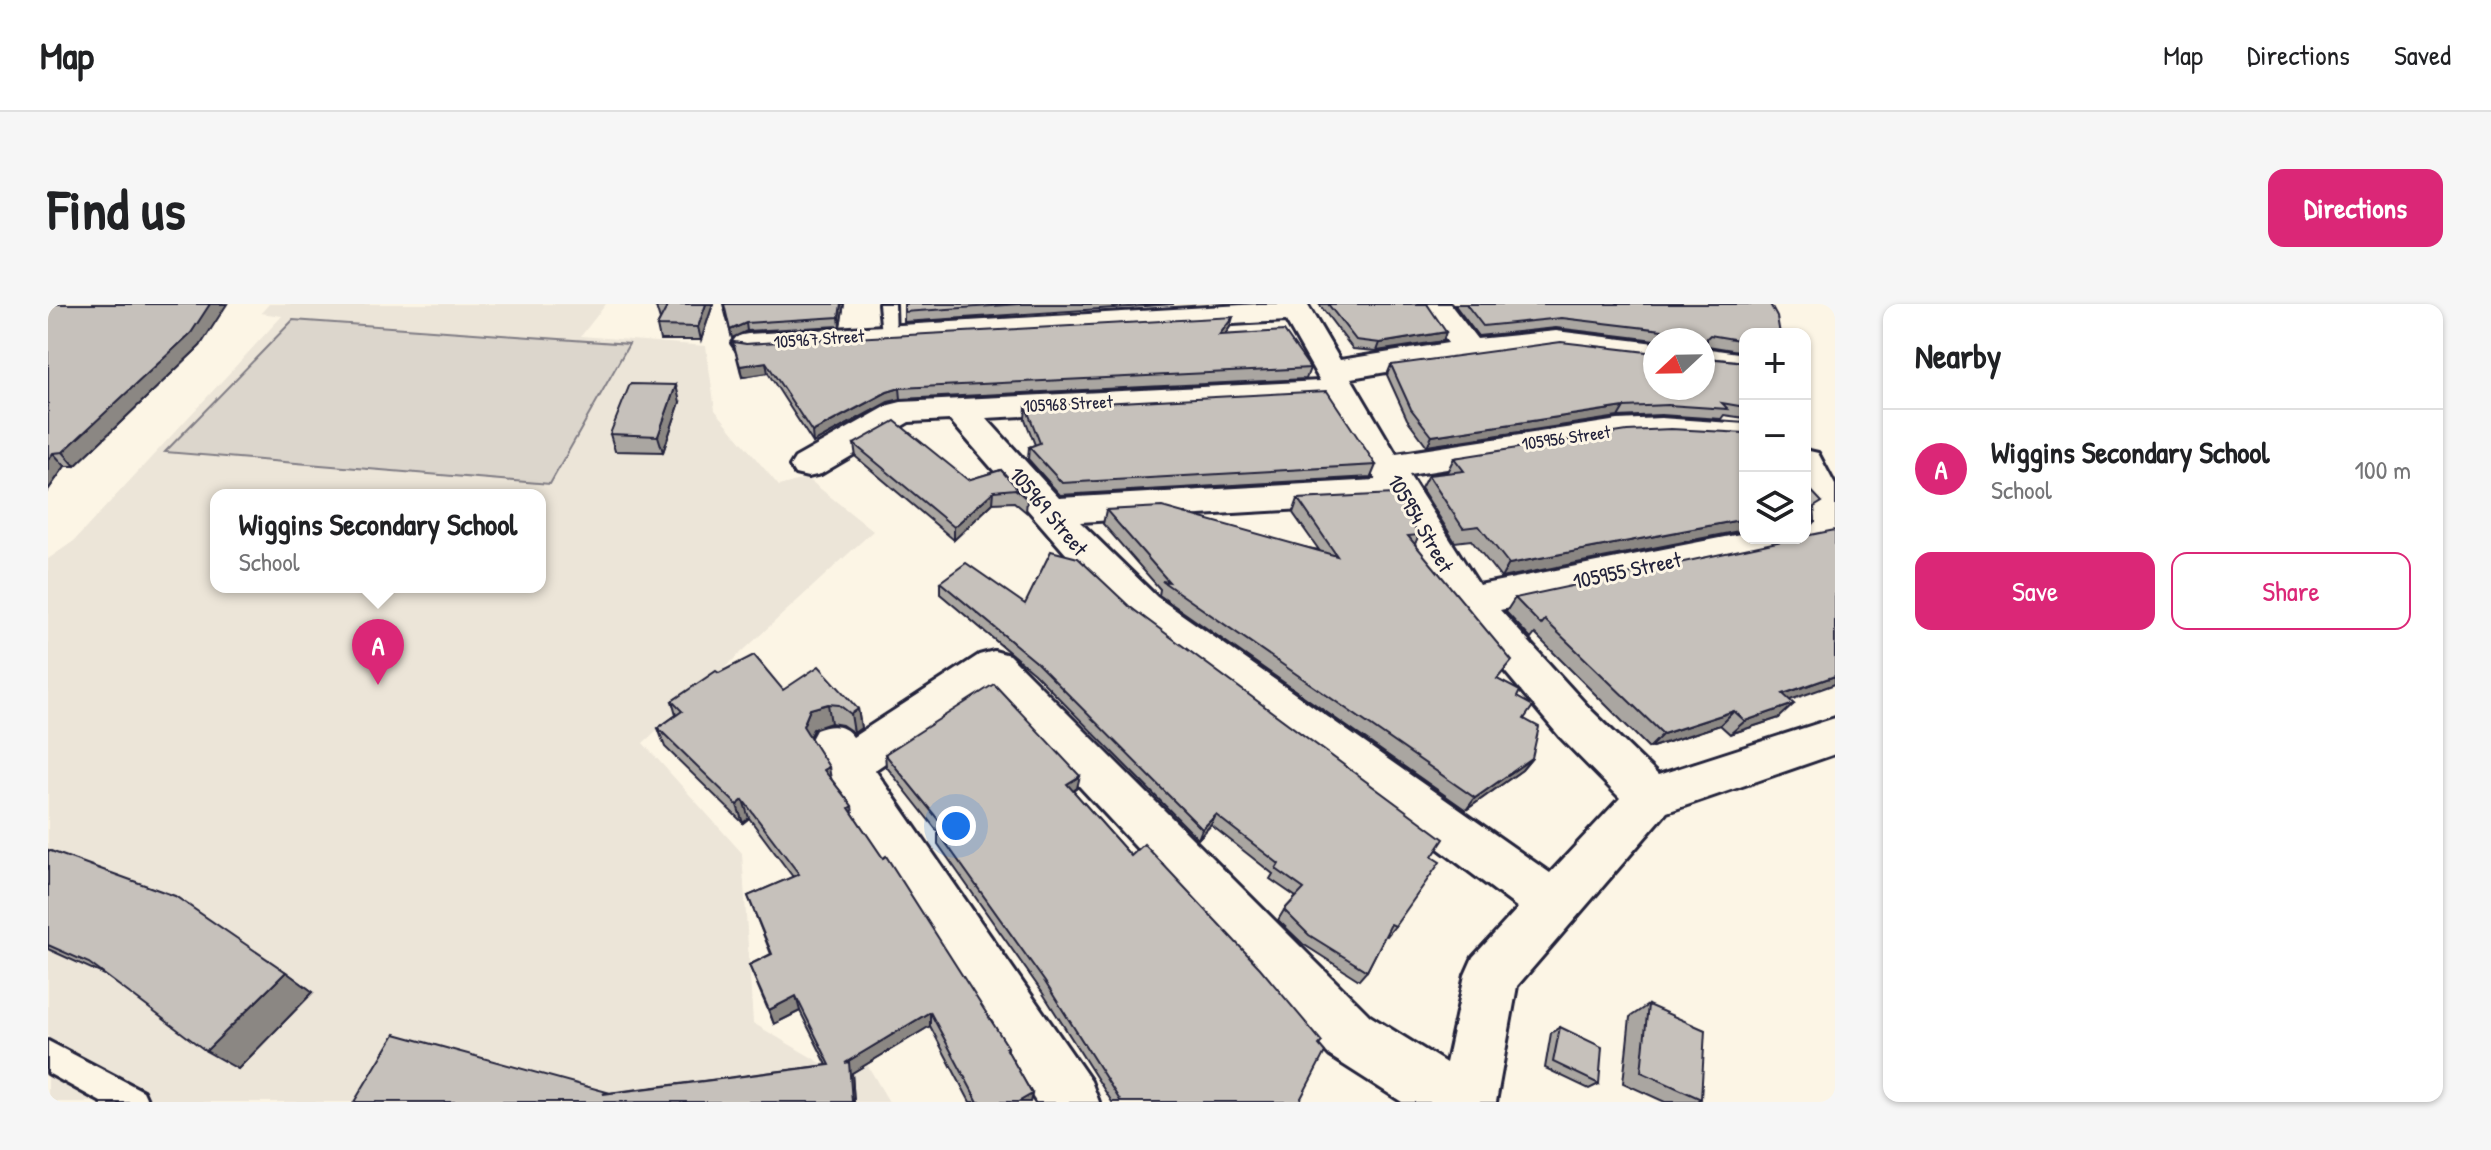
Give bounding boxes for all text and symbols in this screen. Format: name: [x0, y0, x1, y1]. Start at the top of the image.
text: Map: [40, 29, 94, 81]
text: Map: [2163, 36, 2203, 74]
text: Directions: [2247, 36, 2350, 74]
text: Saved: [2394, 36, 2451, 74]
button: Directions: [2268, 169, 2443, 247]
text: Find us: [48, 171, 186, 246]
street label: 105967 Street: [773, 323, 866, 354]
north arrow: [1643, 328, 1715, 400]
map controls: [1739, 328, 1811, 544]
button: +: [1739, 328, 1811, 400]
text: Nearby: [1915, 333, 2001, 379]
street label: 105968 Street: [1022, 389, 1114, 418]
button: −: [1739, 400, 1811, 472]
street label: 105956 Street: [1520, 419, 1613, 456]
text: Wiggins Secondary School: [1991, 432, 2269, 472]
text: A: [1935, 452, 1947, 487]
text: 100 m: [2355, 452, 2411, 487]
street label: 105969 Street: [1003, 460, 1096, 562]
street label: 105954 Street: [1381, 468, 1461, 578]
button: layers: [1739, 472, 1811, 544]
text: School: [1991, 472, 2052, 507]
popup: [210, 489, 546, 593]
text: Wiggins Secondary School: [239, 504, 517, 544]
text: School: [239, 544, 300, 579]
street label: 105955 Street: [1570, 544, 1684, 596]
button: Save: [1915, 552, 2155, 630]
button: Share: [2171, 552, 2411, 630]
pin: A: [352, 619, 404, 685]
your location: [936, 806, 976, 846]

